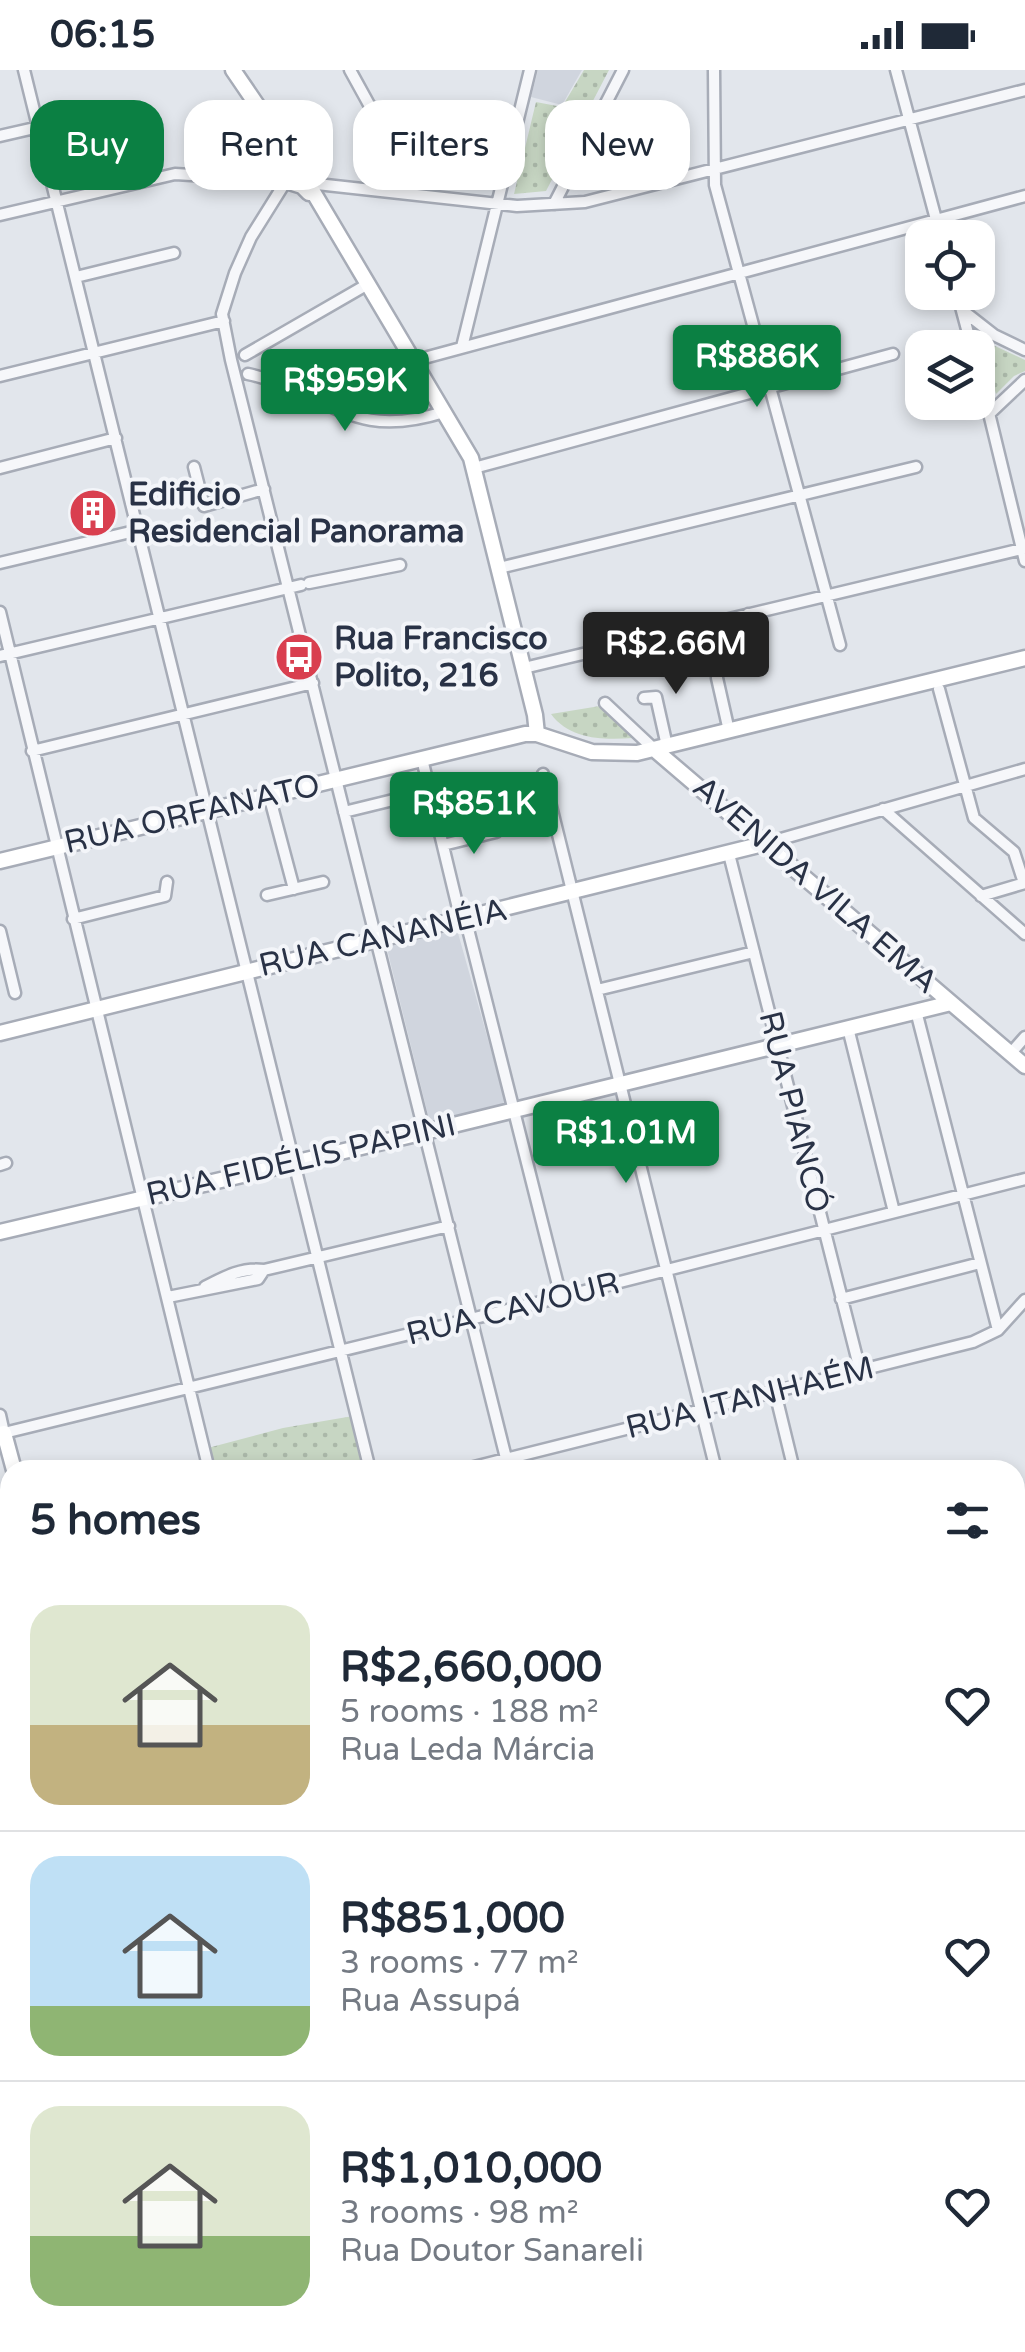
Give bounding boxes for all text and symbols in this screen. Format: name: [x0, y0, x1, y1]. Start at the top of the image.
text: 06:15: [50, 12, 155, 58]
chip: Buy: [30, 100, 164, 190]
chip: Rent: [184, 100, 333, 190]
chip: Filters: [353, 100, 525, 190]
chip: New: [545, 100, 690, 190]
map controls: [905, 220, 995, 420]
button: locate: [905, 220, 995, 310]
pin: R$886K: [676, 325, 838, 410]
button: layers: [905, 330, 995, 420]
text: R$886K: [695, 338, 819, 376]
pin: R$959K: [264, 349, 426, 434]
text: R$959K: [283, 362, 407, 400]
place label: Edificio Residencial Panorama: [128, 476, 465, 551]
building icon: Edificio Residencial Panorama: [67, 487, 119, 539]
pin: R$2.66M: [584, 612, 768, 697]
place label: Rua Francisco Polito, 216: [334, 620, 548, 695]
text: R$2.66M: [605, 625, 747, 663]
bus stop icon: Rua Francisco Polito, 216: [273, 631, 325, 683]
street label: RUA ORFANATO: [60, 766, 324, 862]
street label: AVENIDA VILA EMA: [685, 768, 945, 1002]
pin: R$851K: [393, 772, 555, 857]
text: R$851K: [412, 785, 536, 823]
street label: RUA CANANÉIA: [255, 891, 511, 985]
street label: RUA PIANCÓ: [751, 1007, 838, 1217]
pin: R$1.01M: [534, 1101, 718, 1186]
street label: RUA FIDÉLIS PAPINI: [142, 1106, 460, 1214]
text: R$1.01M: [555, 1114, 697, 1152]
street label: RUA CAVOUR: [403, 1264, 623, 1354]
street label: RUA ITANHAÉM: [622, 1349, 878, 1447]
icon: filters: [940, 1493, 995, 1548]
text: 5 homes: [30, 1495, 201, 1546]
text: R$2,660,000: [340, 1642, 602, 1693]
icon: home: [110, 1645, 230, 1765]
icon: heart: [940, 1678, 995, 1733]
text: 5 rooms · 188 m²: [340, 1693, 599, 1731]
text: Rua Leda Márcia: [340, 1731, 595, 1769]
text: R$851,000: [340, 1893, 565, 1944]
icon: home: [110, 1896, 230, 2016]
icon: heart: [940, 1929, 995, 1984]
text: 3 rooms · 77 m²: [340, 1944, 579, 1982]
text: Rua Assupá: [340, 1982, 521, 2020]
text: R$1,010,000: [340, 2143, 602, 2194]
icon: home: [110, 2146, 230, 2266]
icon: heart: [940, 2179, 995, 2234]
text: 3 rooms · 98 m²: [340, 2194, 579, 2232]
text: Rua Doutor Sanareli: [340, 2232, 644, 2270]

